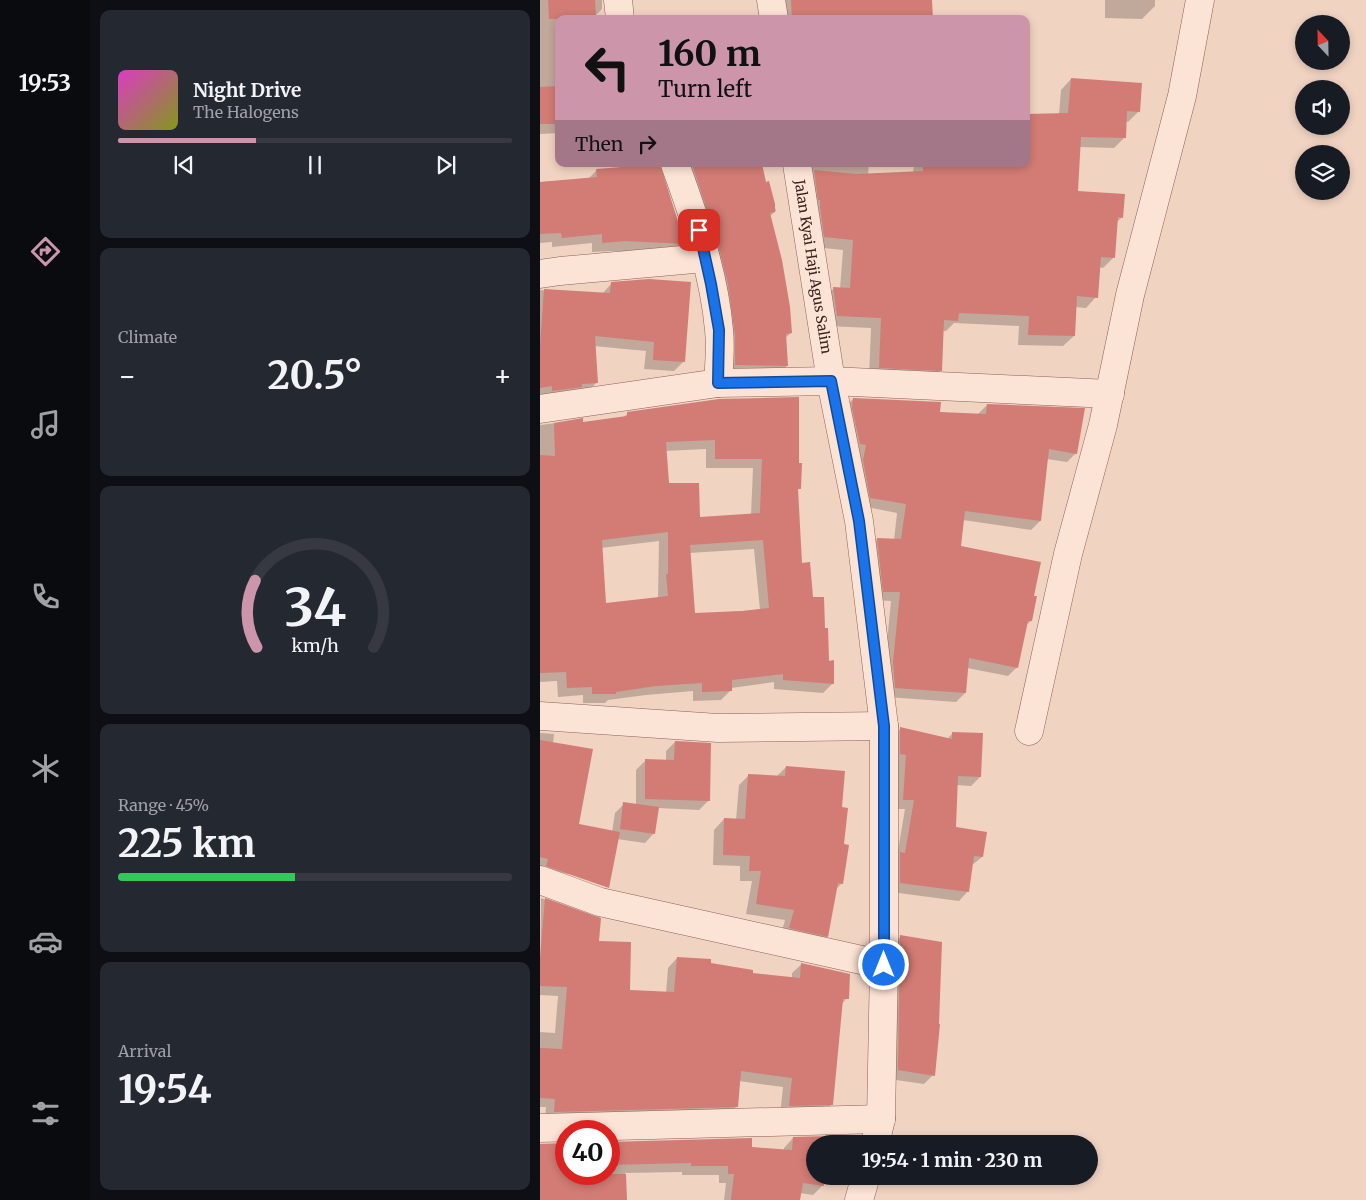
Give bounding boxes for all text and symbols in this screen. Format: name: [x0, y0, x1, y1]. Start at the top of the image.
north arrow: [1295, 15, 1350, 70]
map controls: [1295, 15, 1350, 200]
text: 160 m: [658, 32, 761, 76]
icon: left: [575, 35, 640, 100]
text: 19:53: [19, 69, 71, 97]
text: Turn left: [658, 75, 752, 103]
text: Night Drive: [193, 78, 301, 102]
button: sound: [1295, 80, 1350, 135]
text: The Halogens: [193, 102, 299, 122]
icon: right: [633, 130, 661, 158]
text: Then: [575, 132, 623, 156]
button: layers: [1295, 145, 1350, 200]
icon: previous: [170, 151, 198, 179]
icon: pause: [301, 151, 329, 179]
icon: next: [432, 151, 460, 179]
street label: Jalan Kyai Haji Agus Salim: [790, 177, 836, 355]
pin: [678, 209, 720, 251]
icon: arrive: [685, 216, 713, 244]
icon: directions: [28, 234, 63, 269]
text: Climate: [118, 327, 177, 347]
text: 20.5°: [268, 352, 362, 399]
text: −: [118, 358, 137, 394]
text: +: [493, 358, 512, 394]
icon: music: [28, 407, 63, 442]
text: 34: [284, 575, 346, 640]
icon: phone: [28, 579, 63, 614]
text: km/h: [291, 634, 339, 657]
icon: climate: [28, 751, 63, 786]
text: Range · 45%: [118, 795, 209, 815]
text: 225 km: [118, 820, 255, 867]
icon: car: [28, 924, 63, 959]
position arrow: [857, 938, 909, 990]
text: Arrival: [118, 1041, 171, 1061]
text: 19:54: [118, 1066, 212, 1113]
icon: filters: [28, 1096, 63, 1131]
speed limit sign: 40: [555, 1120, 620, 1185]
text: 19:54 · 1 min · 230 m: [862, 1148, 1042, 1172]

